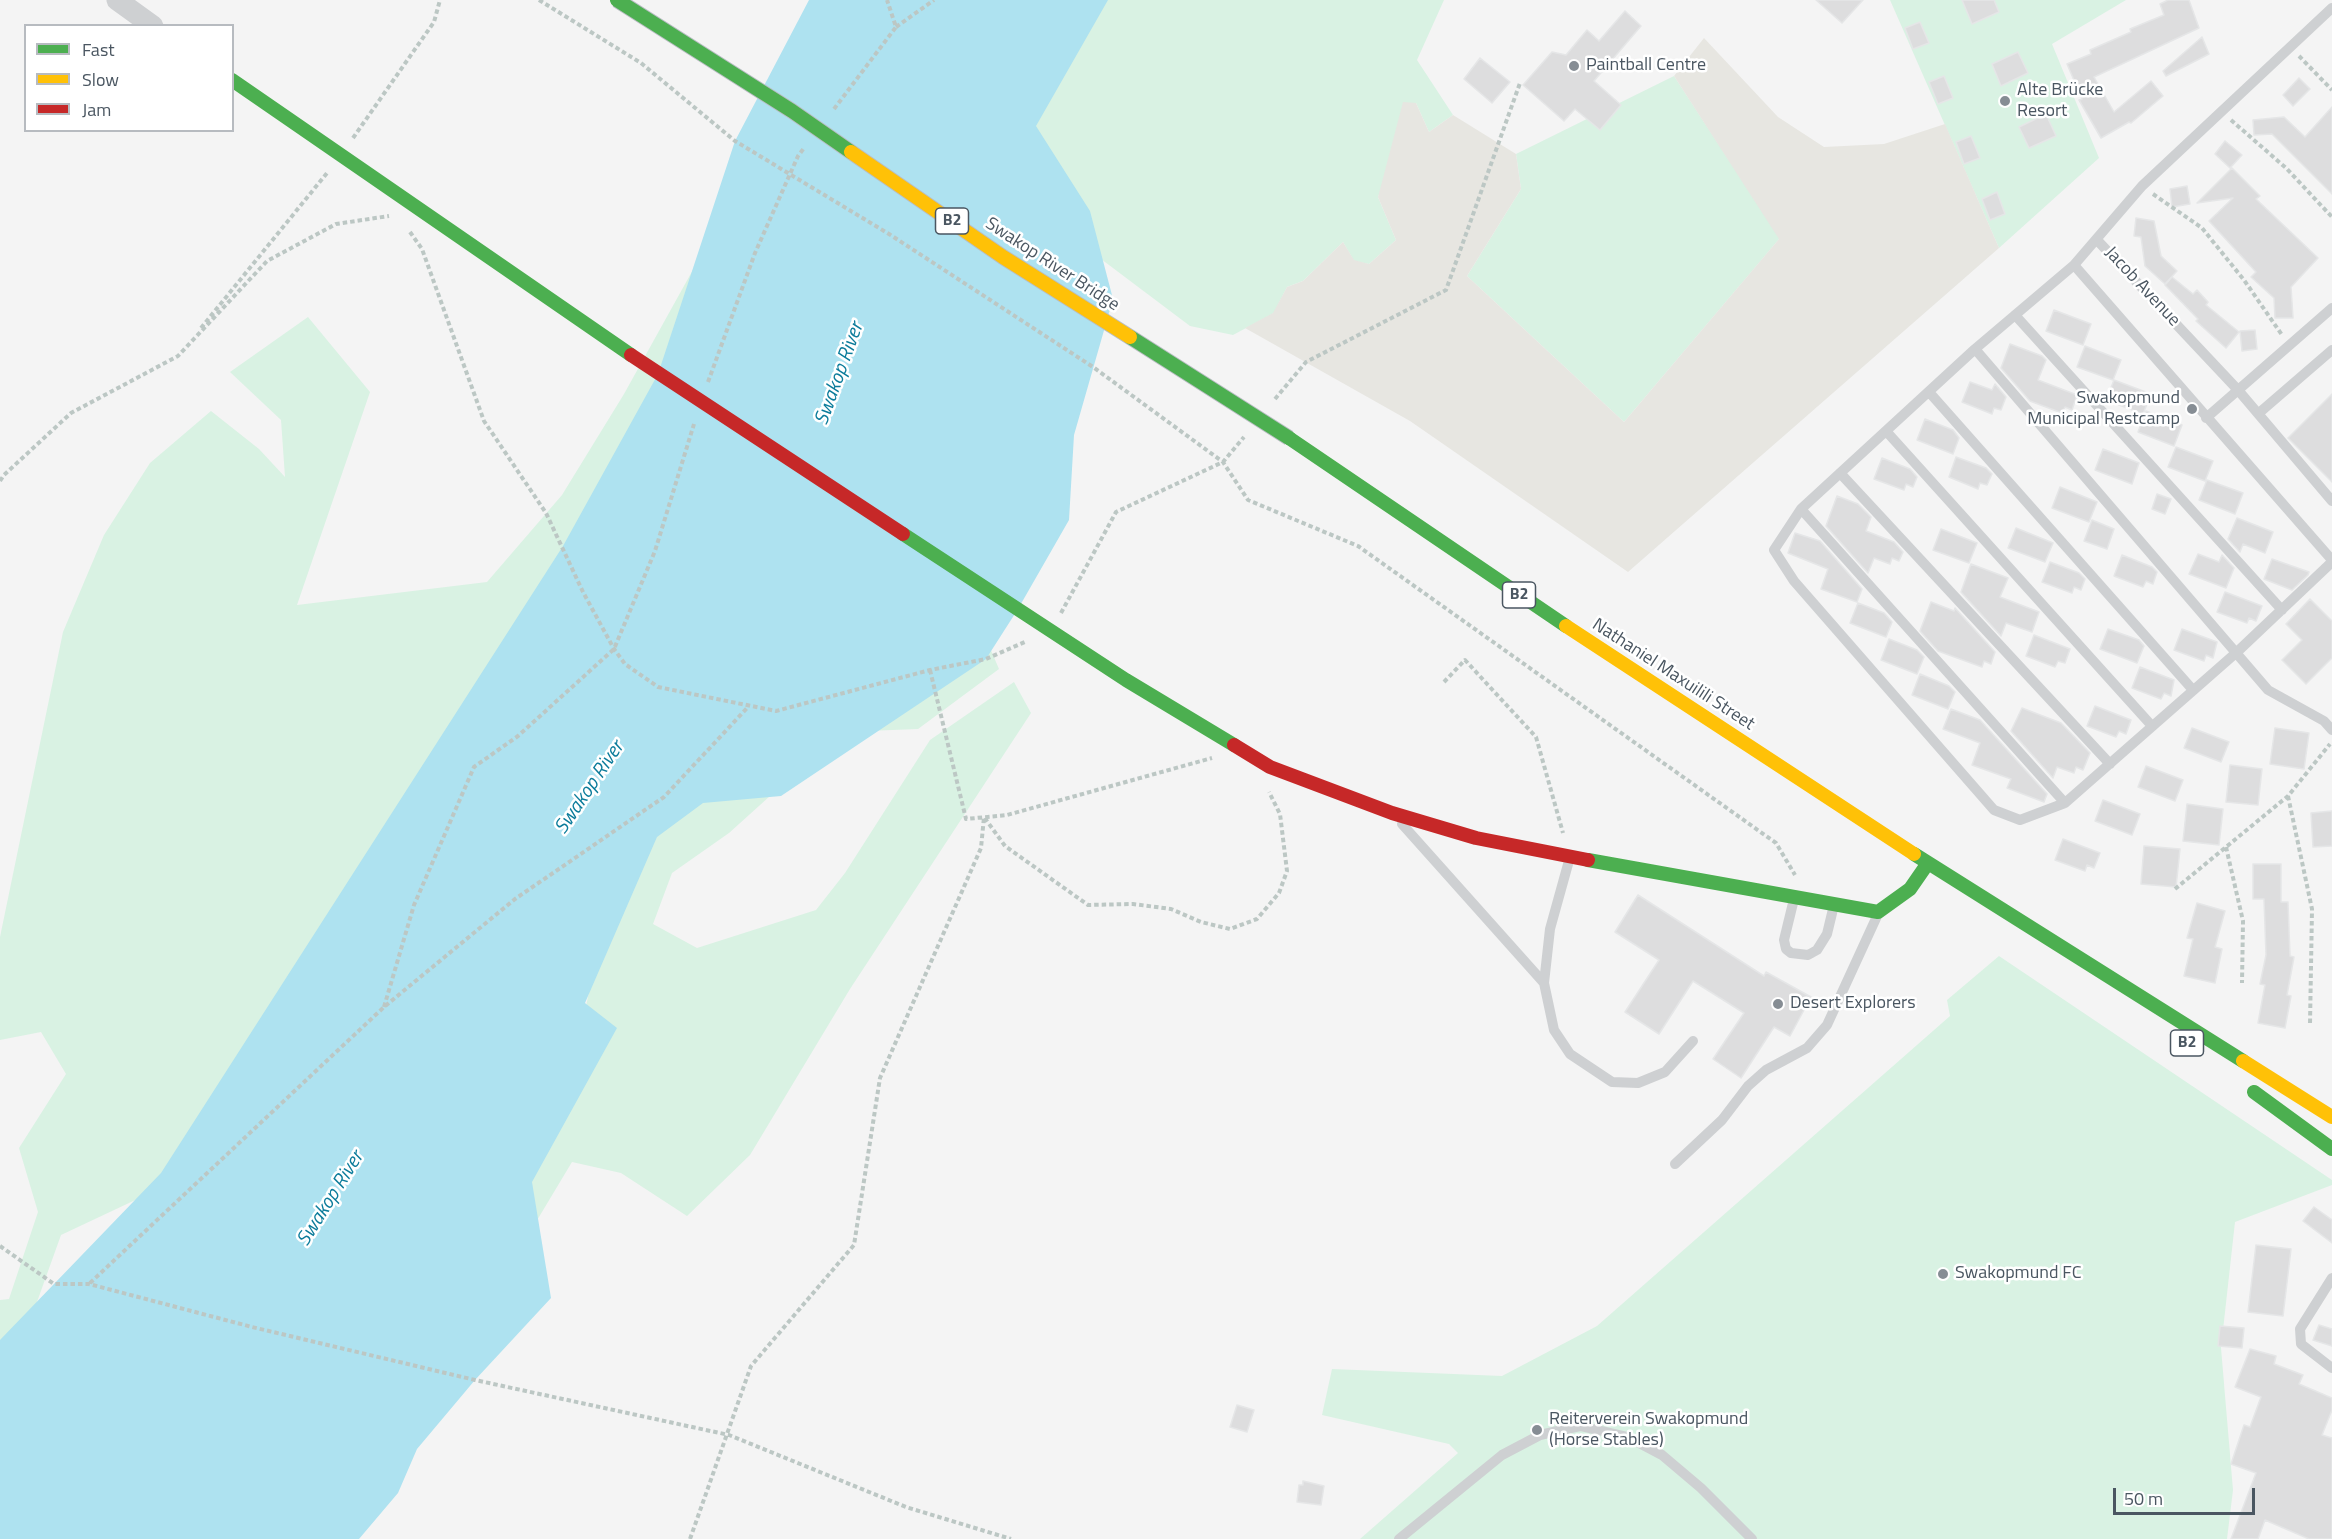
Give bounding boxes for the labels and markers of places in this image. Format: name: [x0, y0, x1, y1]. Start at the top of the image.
place label: Paintball Centre: [1586, 55, 1706, 77]
marker: Paintball Centre: [1567, 59, 1581, 73]
place label: Alte Brücke Resort: [2017, 80, 2103, 122]
marker: Alte Brücke Resort: [1998, 94, 2012, 108]
place label: Swakopmund Municipal Restcamp: [2027, 388, 2180, 430]
marker: Swakopmund Municipal Restcamp: [2185, 402, 2199, 416]
place label: Desert Explorers: [1790, 993, 1916, 1015]
marker: Desert Explorers: [1771, 997, 1785, 1011]
place label: Swakopmund FC: [1955, 1263, 2081, 1285]
marker: Swakopmund FC: [1936, 1267, 1950, 1281]
place label: Reiterverein Swakopmund (Horse Stables): [1549, 1409, 1748, 1452]
marker: Reiterverein Swakopmund (Horse Stables): [1530, 1423, 1544, 1437]

